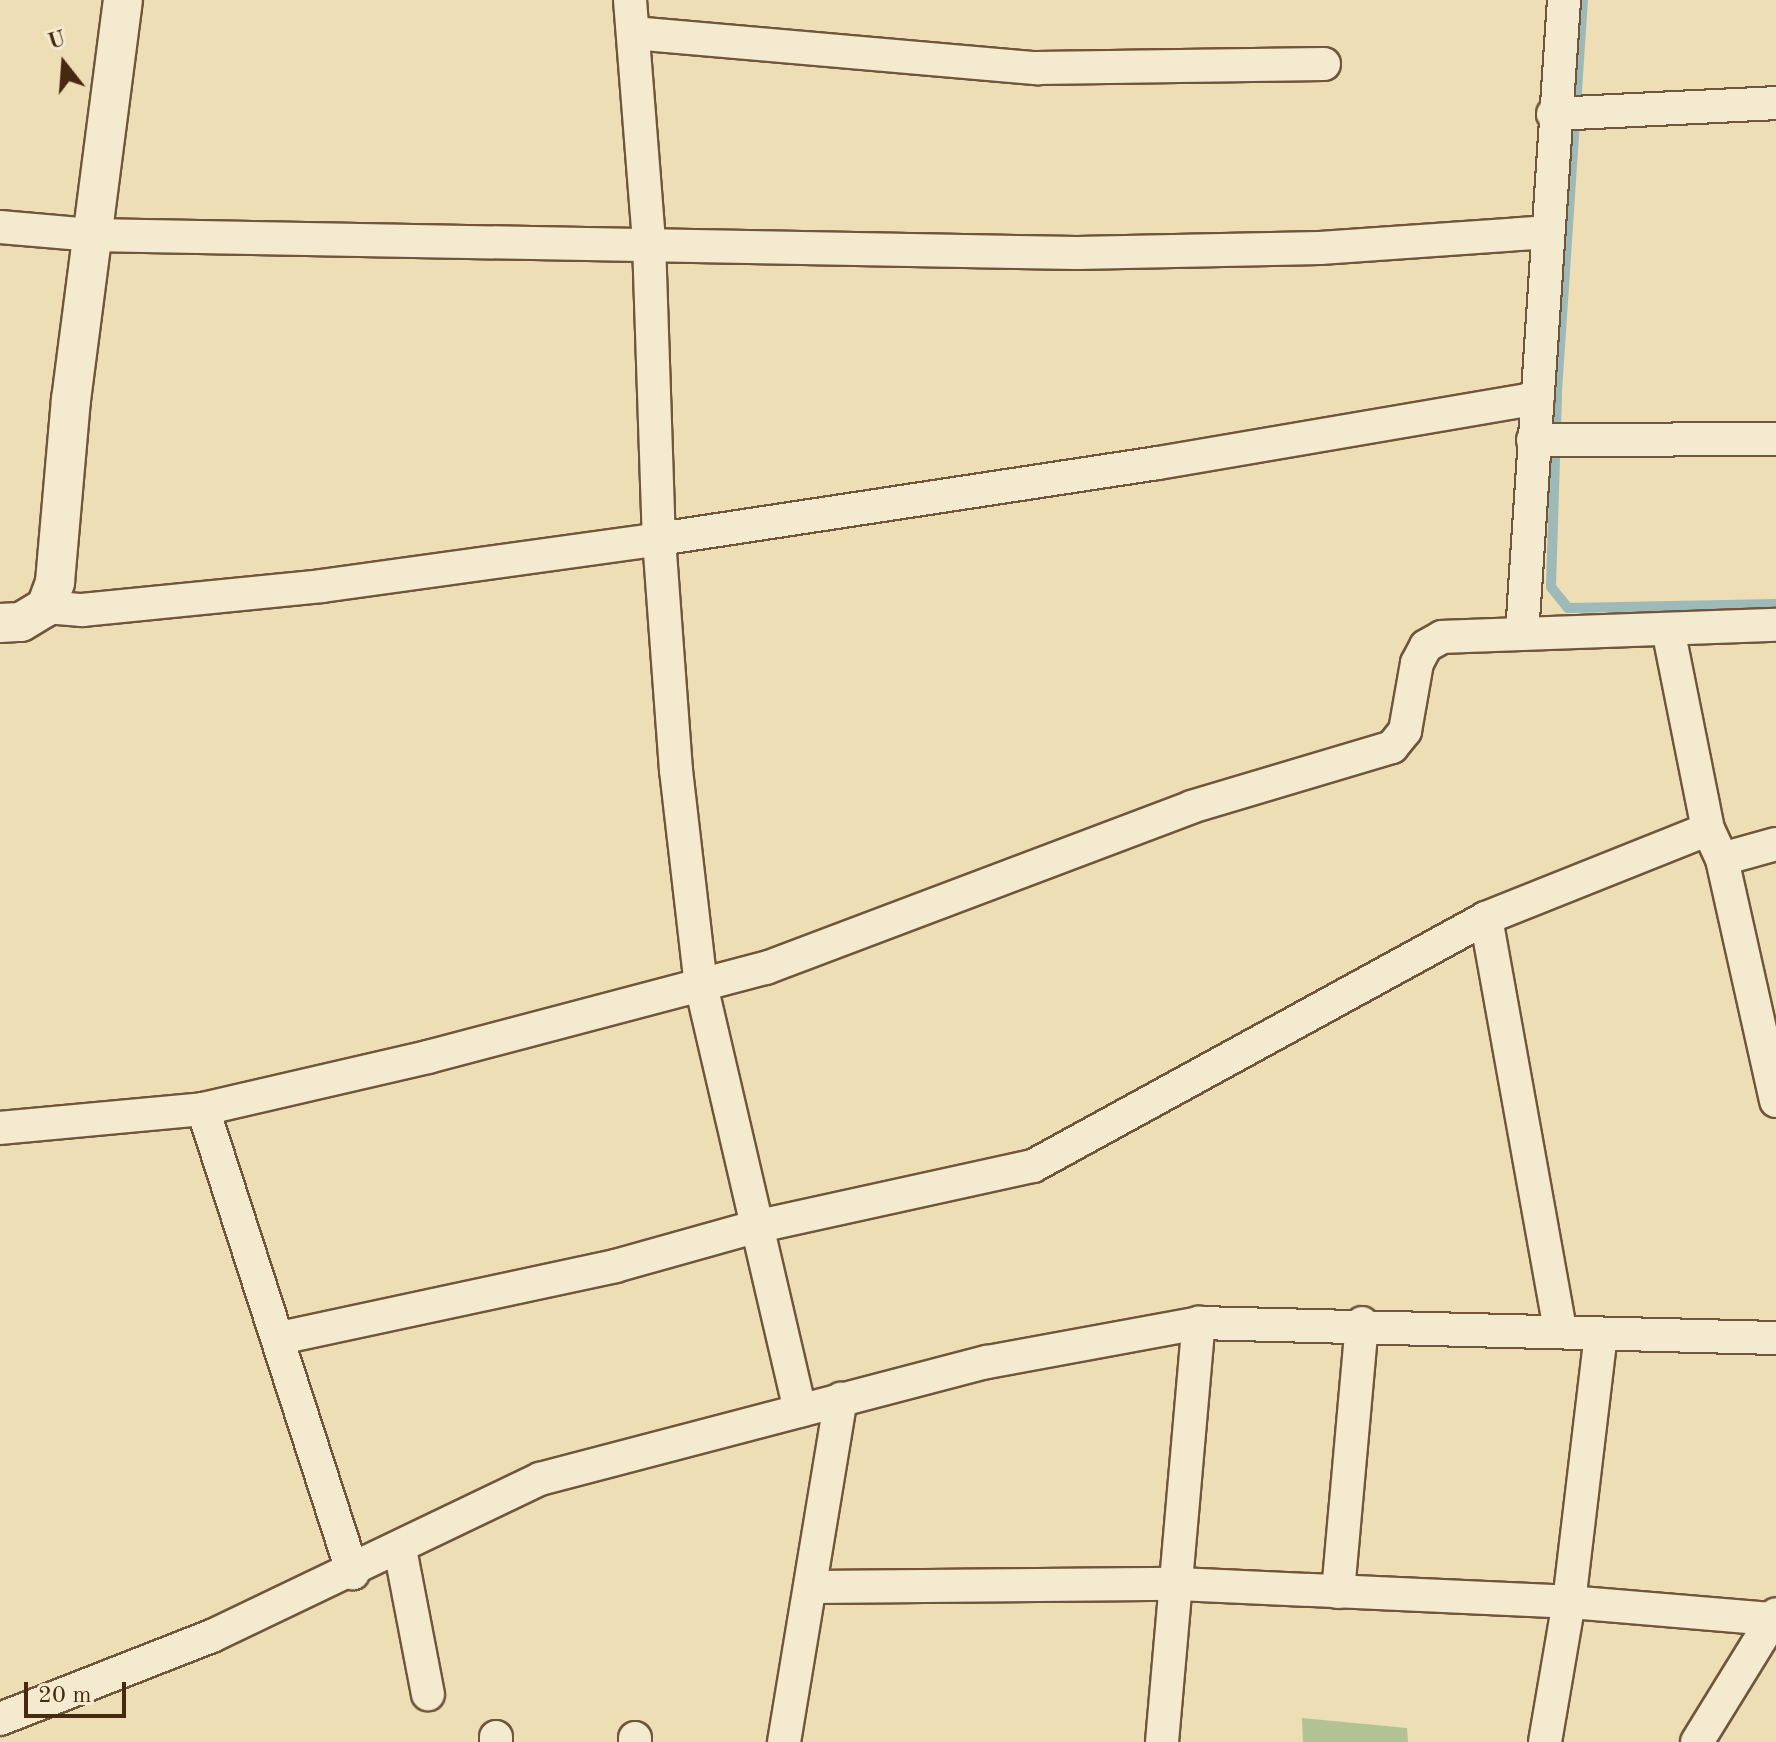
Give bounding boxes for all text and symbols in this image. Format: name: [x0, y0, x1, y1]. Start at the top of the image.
north arrow: [24, 24, 104, 104]
text: U: [45, 28, 69, 54]
scale bar: [28, 1666, 130, 1716]
text: 20 m: [38, 1684, 92, 1708]

